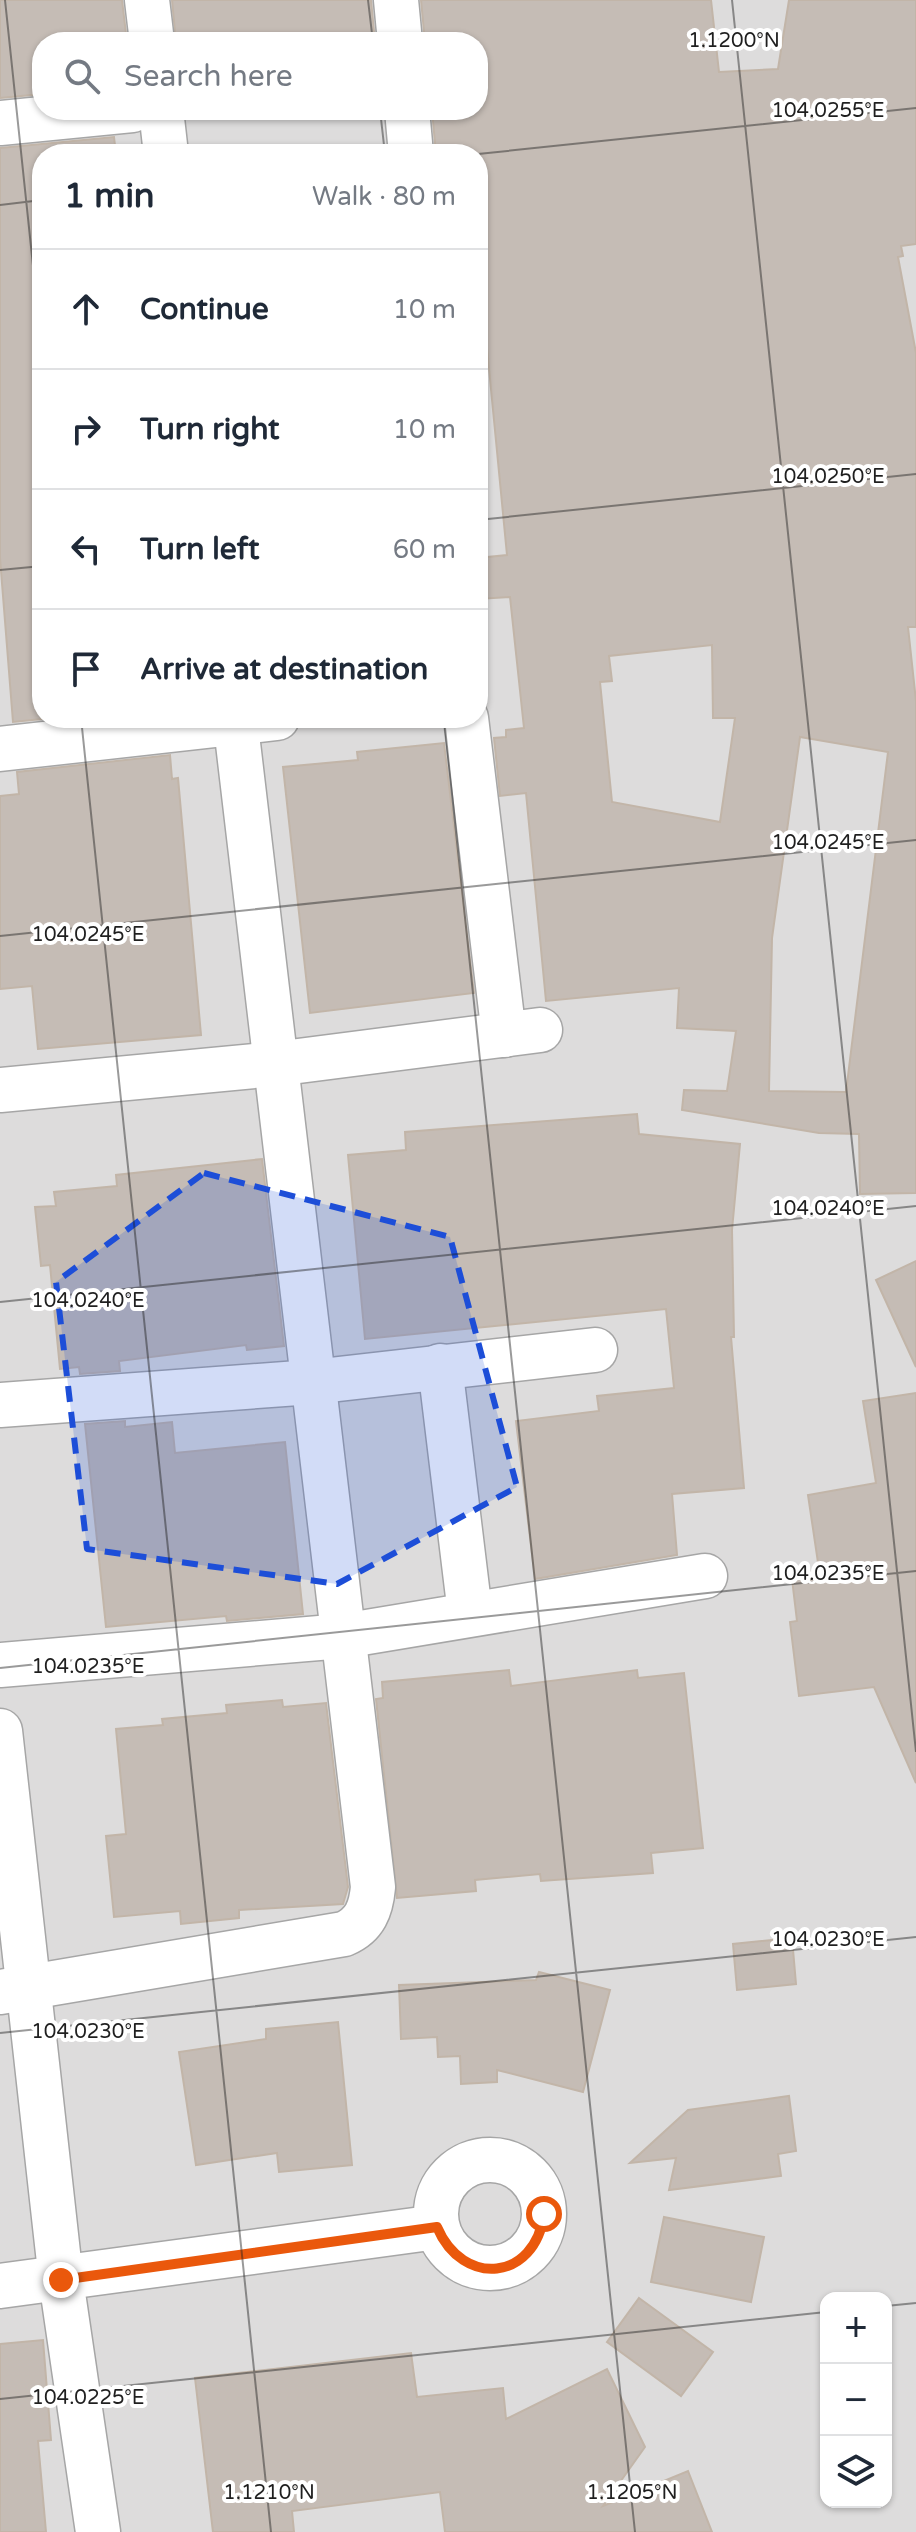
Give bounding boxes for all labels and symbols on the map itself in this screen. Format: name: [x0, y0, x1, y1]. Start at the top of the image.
text: 1.1200°N: [688, 29, 780, 53]
text: 104.0255°E: [771, 99, 885, 123]
text: 104.0250°E: [771, 465, 885, 489]
text: 104.0245°E: [771, 831, 885, 855]
text: 104.0245°E: [31, 923, 145, 947]
text: 104.0240°E: [771, 1197, 885, 1221]
text: 104.0240°E: [31, 1289, 145, 1313]
text: 104.0235°E: [771, 1562, 885, 1586]
text: 104.0235°E: [31, 1655, 145, 1679]
text: 104.0230°E: [771, 1928, 885, 1952]
text: 104.0230°E: [31, 2020, 145, 2044]
route start: [526, 2196, 562, 2232]
route end: [43, 2262, 79, 2298]
text: 104.0225°E: [31, 2386, 145, 2410]
text: 1.1210°N: [223, 2481, 315, 2505]
text: 1.1205°N: [586, 2481, 678, 2505]

